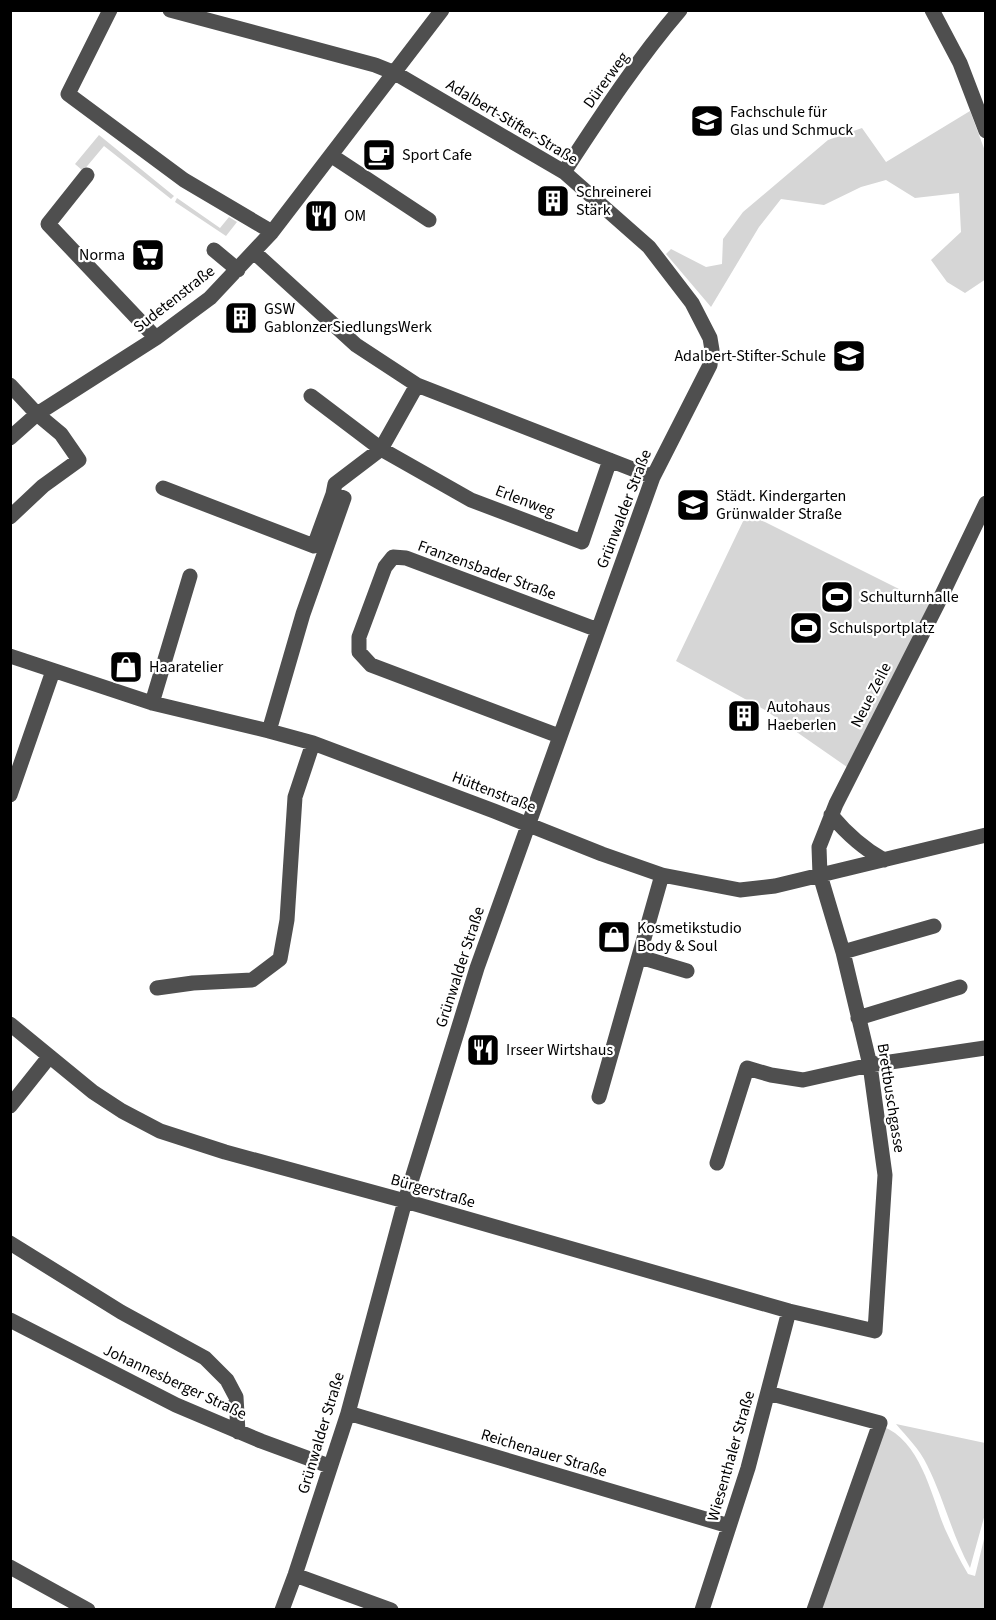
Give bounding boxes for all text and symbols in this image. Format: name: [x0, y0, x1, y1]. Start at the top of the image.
street label: Dürerweg: [578, 47, 634, 113]
street label: Adalbert-Stifter-Straße: [442, 74, 582, 170]
place label: Fachschule für Glas und Schmuck: [730, 101, 853, 141]
school or university icon: Fachschule für Glas und Schmuck: [689, 103, 725, 139]
cafe icon: Sport Cafe: [361, 137, 397, 173]
place label: Sport Cafe: [402, 144, 472, 166]
place label: Schreinerei Stärk: [576, 181, 652, 221]
building icon: Schreinerei Stärk: [535, 183, 571, 219]
restaurant icon: OM: [303, 198, 339, 234]
place label: OM: [344, 205, 366, 227]
supermarket icon: Norma: [130, 237, 166, 273]
place label: Norma: [79, 244, 125, 266]
street label: Sudetenstraße: [129, 260, 219, 338]
place label: GSW GablonzerSiedlungsWerk: [264, 298, 432, 338]
building icon: GSW GablonzerSiedlungsWerk: [223, 300, 259, 336]
school or university icon: Adalbert-Stifter-Schule: [831, 338, 867, 374]
place label: Adalbert-Stifter-Schule: [674, 345, 826, 367]
street label: Grünwalder Straße: [591, 446, 657, 572]
street label: Erlenweg: [492, 480, 558, 522]
place label: Städt. Kindergarten Grünwalder Straße: [716, 485, 846, 525]
school or university icon: Städt. Kindergarten Grünwalder Straße: [675, 487, 711, 523]
street label: Franzensbader Straße: [415, 535, 559, 605]
sports icon: Schulturnhalle: [819, 579, 855, 615]
place label: Schulturnhalle: [860, 586, 959, 608]
sports icon: Schulsportplatz: [788, 610, 824, 646]
place label: Schulsportplatz: [829, 617, 935, 639]
shop icon: Haaratelier: [108, 649, 144, 685]
place label: Haaratelier: [149, 656, 224, 678]
street label: Neue Zeile: [845, 659, 897, 731]
place label: Autohaus Haeberlen: [767, 696, 837, 736]
building icon: Autohaus Haeberlen: [726, 698, 762, 734]
street label: Hüttenstraße: [449, 766, 539, 818]
street label: Grünwalder Straße: [430, 904, 490, 1030]
place label: Kosmetikstudio Body & Soul: [637, 917, 742, 957]
shop icon: Kosmetikstudio Body & Soul: [596, 919, 632, 955]
restaurant icon: Irseer Wirtshaus: [465, 1032, 501, 1068]
place label: Irseer Wirtshaus: [506, 1039, 614, 1061]
street label: Brettbuschgasse: [871, 1042, 911, 1154]
street label: Bürgerstraße: [388, 1168, 478, 1214]
street label: Johannesberger Straße: [100, 1339, 250, 1425]
street label: Grünwalder Straße: [292, 1370, 350, 1496]
street label: Wiesenthaler Straße: [702, 1388, 760, 1524]
street label: Reichenauer Straße: [478, 1423, 610, 1483]

